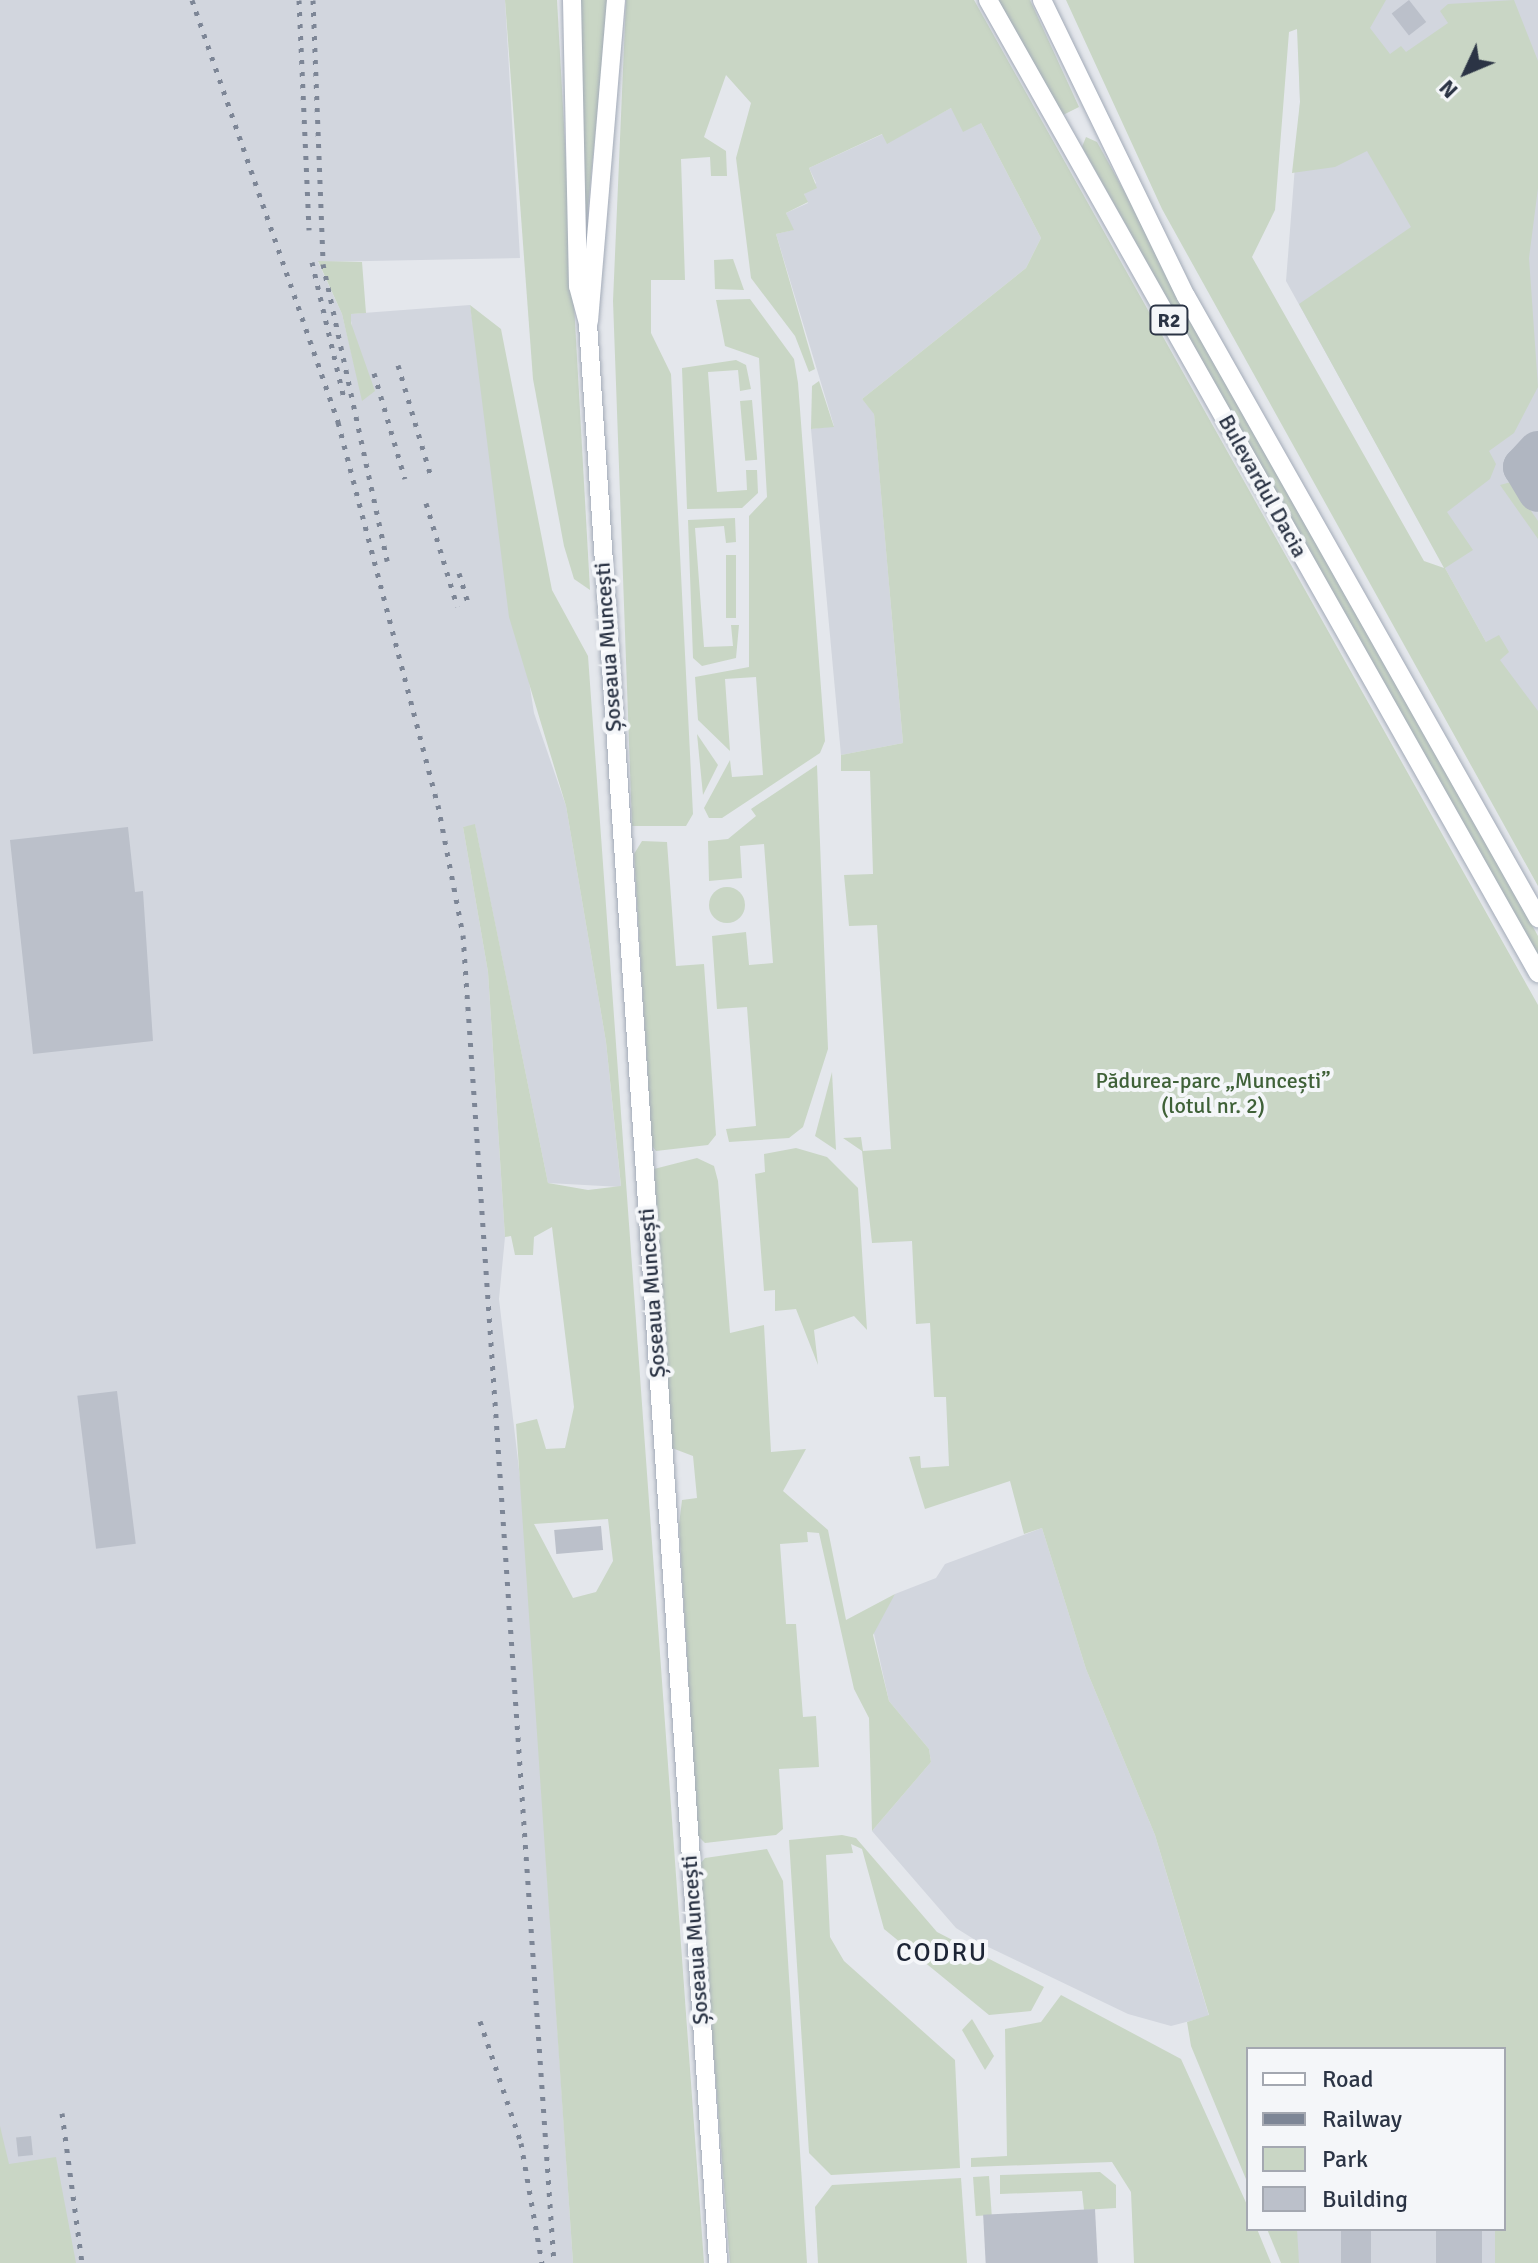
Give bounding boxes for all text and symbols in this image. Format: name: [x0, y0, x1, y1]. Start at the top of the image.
north arrow: [1426, 32, 1506, 112]
text: N: [1433, 74, 1463, 104]
road number: R2: [1149, 304, 1189, 336]
street label: Bulevardul Dacia: [1213, 410, 1313, 562]
street label: Șoseaua Muncești: [589, 561, 627, 733]
park label: Pădurea-parc „Muncești” (lotul nr. 2): [1095, 1067, 1331, 1118]
street label: Șoseaua Muncești: [633, 1207, 671, 1379]
street label: Șoseaua Muncești: [676, 1854, 714, 2026]
district label: CODRU: [896, 1938, 988, 1970]
legend: [1246, 2047, 1506, 2231]
text: Road: [1322, 2064, 1373, 2094]
text: Railway: [1322, 2104, 1402, 2134]
text: Park: [1322, 2144, 1368, 2174]
text: Building: [1322, 2184, 1408, 2214]

